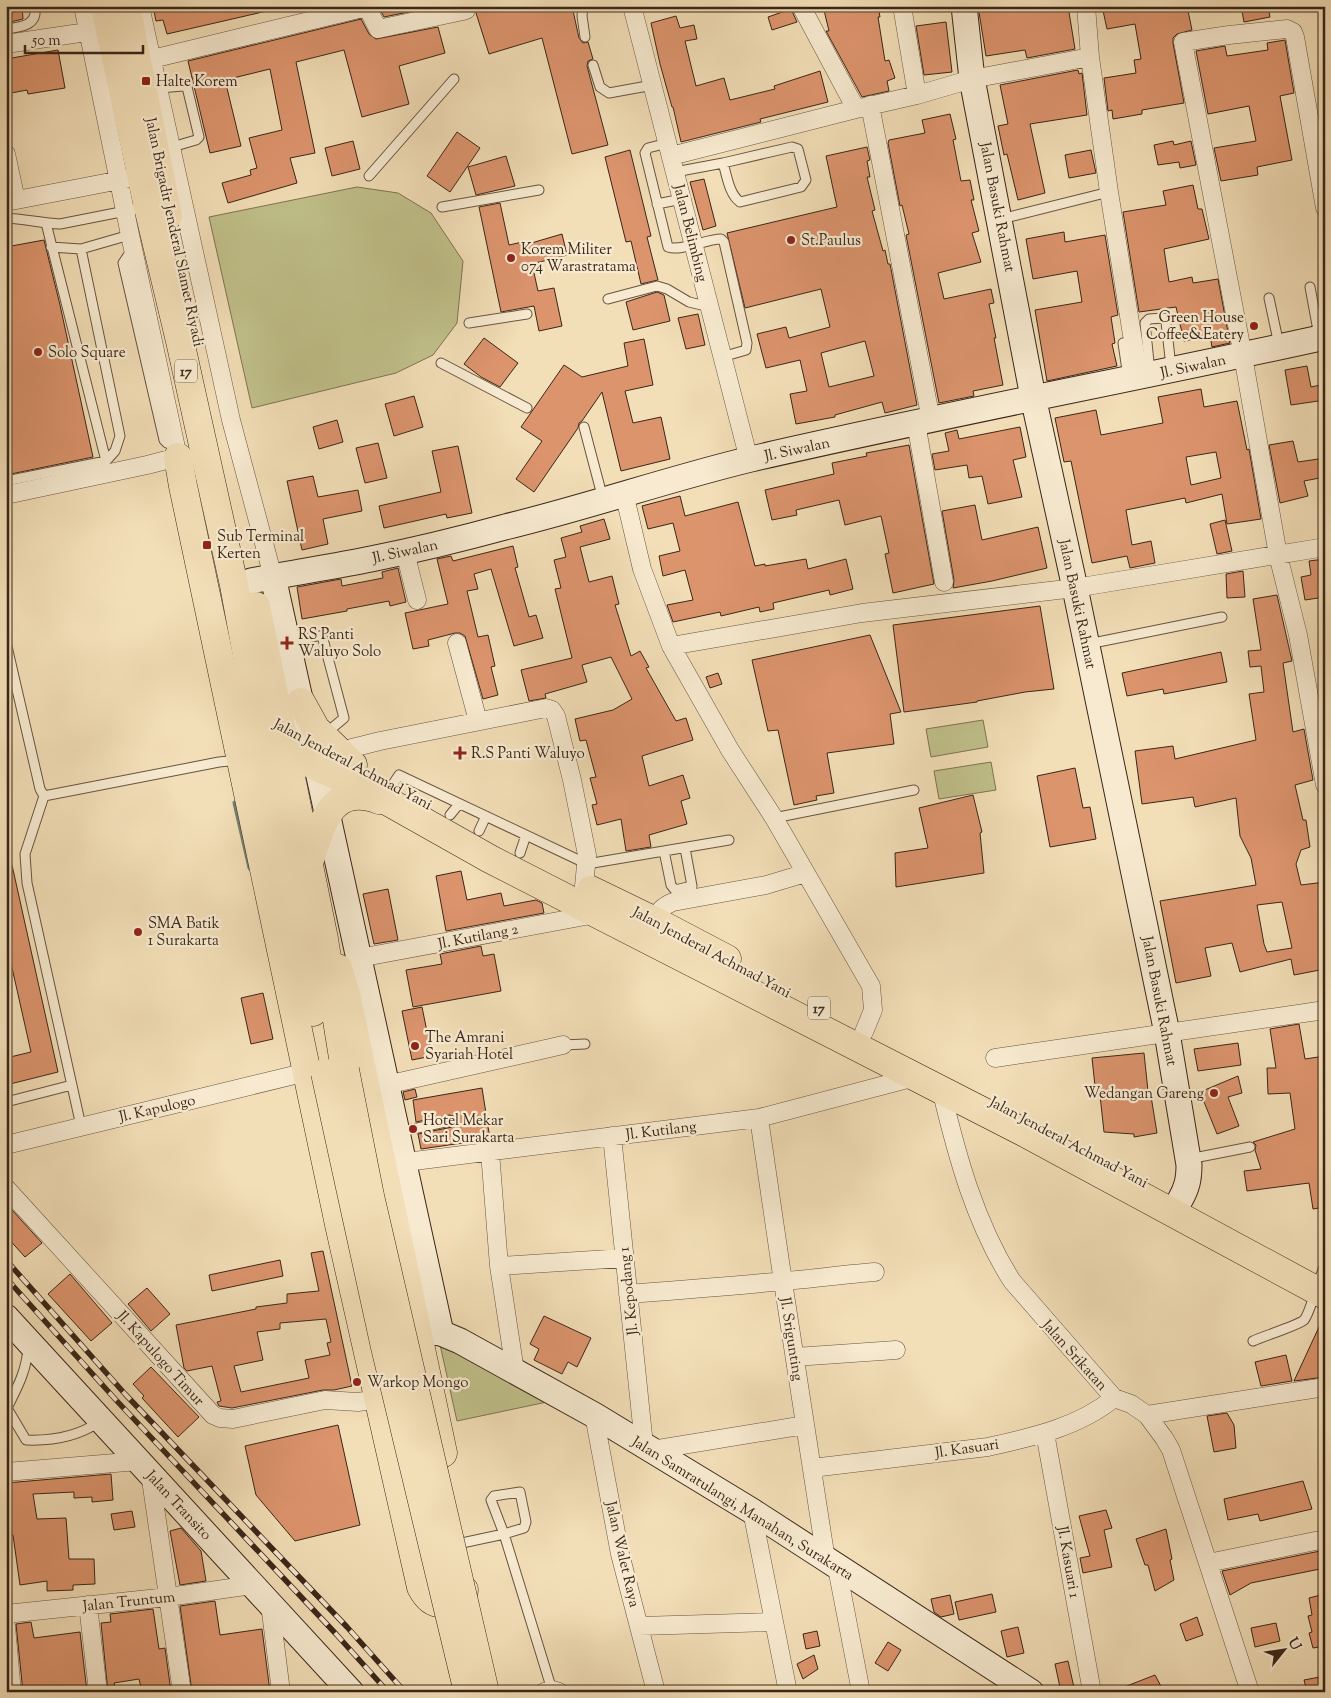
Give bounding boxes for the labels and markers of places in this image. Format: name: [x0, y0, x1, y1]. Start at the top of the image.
place label: Halte Korem: [156, 72, 238, 93]
marker: Halte Korem: [140, 75, 152, 87]
place label: St.Paulus: [801, 231, 861, 252]
marker: St.Paulus: [785, 234, 797, 246]
place label: Korem Militer 074 Warastratama: [521, 240, 636, 278]
marker: Korem Militer 074 Warastratama: [505, 252, 517, 264]
place label: Green House Coffee&Eatery: [1146, 308, 1245, 346]
marker: Green House Coffee&Eatery: [1248, 320, 1260, 332]
place label: Solo Square: [48, 343, 126, 364]
marker: Solo Square: [32, 346, 44, 358]
place label: Sub Terminal Kerten: [217, 527, 304, 565]
marker: Sub Terminal Kerten: [201, 539, 213, 551]
place label: RS Panti Waluyo Solo: [298, 625, 381, 663]
marker: RS Panti Waluyo Solo: [280, 636, 294, 650]
place label: R.S Panti Waluyo: [471, 744, 585, 765]
marker: R.S Panti Waluyo: [453, 746, 467, 760]
place label: SMA Batik 1 Surakarta: [148, 914, 220, 952]
marker: SMA Batik 1 Surakarta: [132, 926, 144, 938]
place label: The Amrani Syariah Hotel: [425, 1028, 513, 1066]
marker: The Amrani Syariah Hotel: [409, 1040, 421, 1052]
place label: Wedangan Gareng: [1084, 1084, 1204, 1105]
marker: Wedangan Gareng: [1208, 1087, 1220, 1099]
place label: Hotel Mekar Sari Surakarta: [423, 1111, 514, 1149]
marker: Hotel Mekar Sari Surakarta: [407, 1123, 419, 1135]
place label: Warkop Mongo: [367, 1373, 468, 1394]
marker: Warkop Mongo: [351, 1376, 363, 1388]

